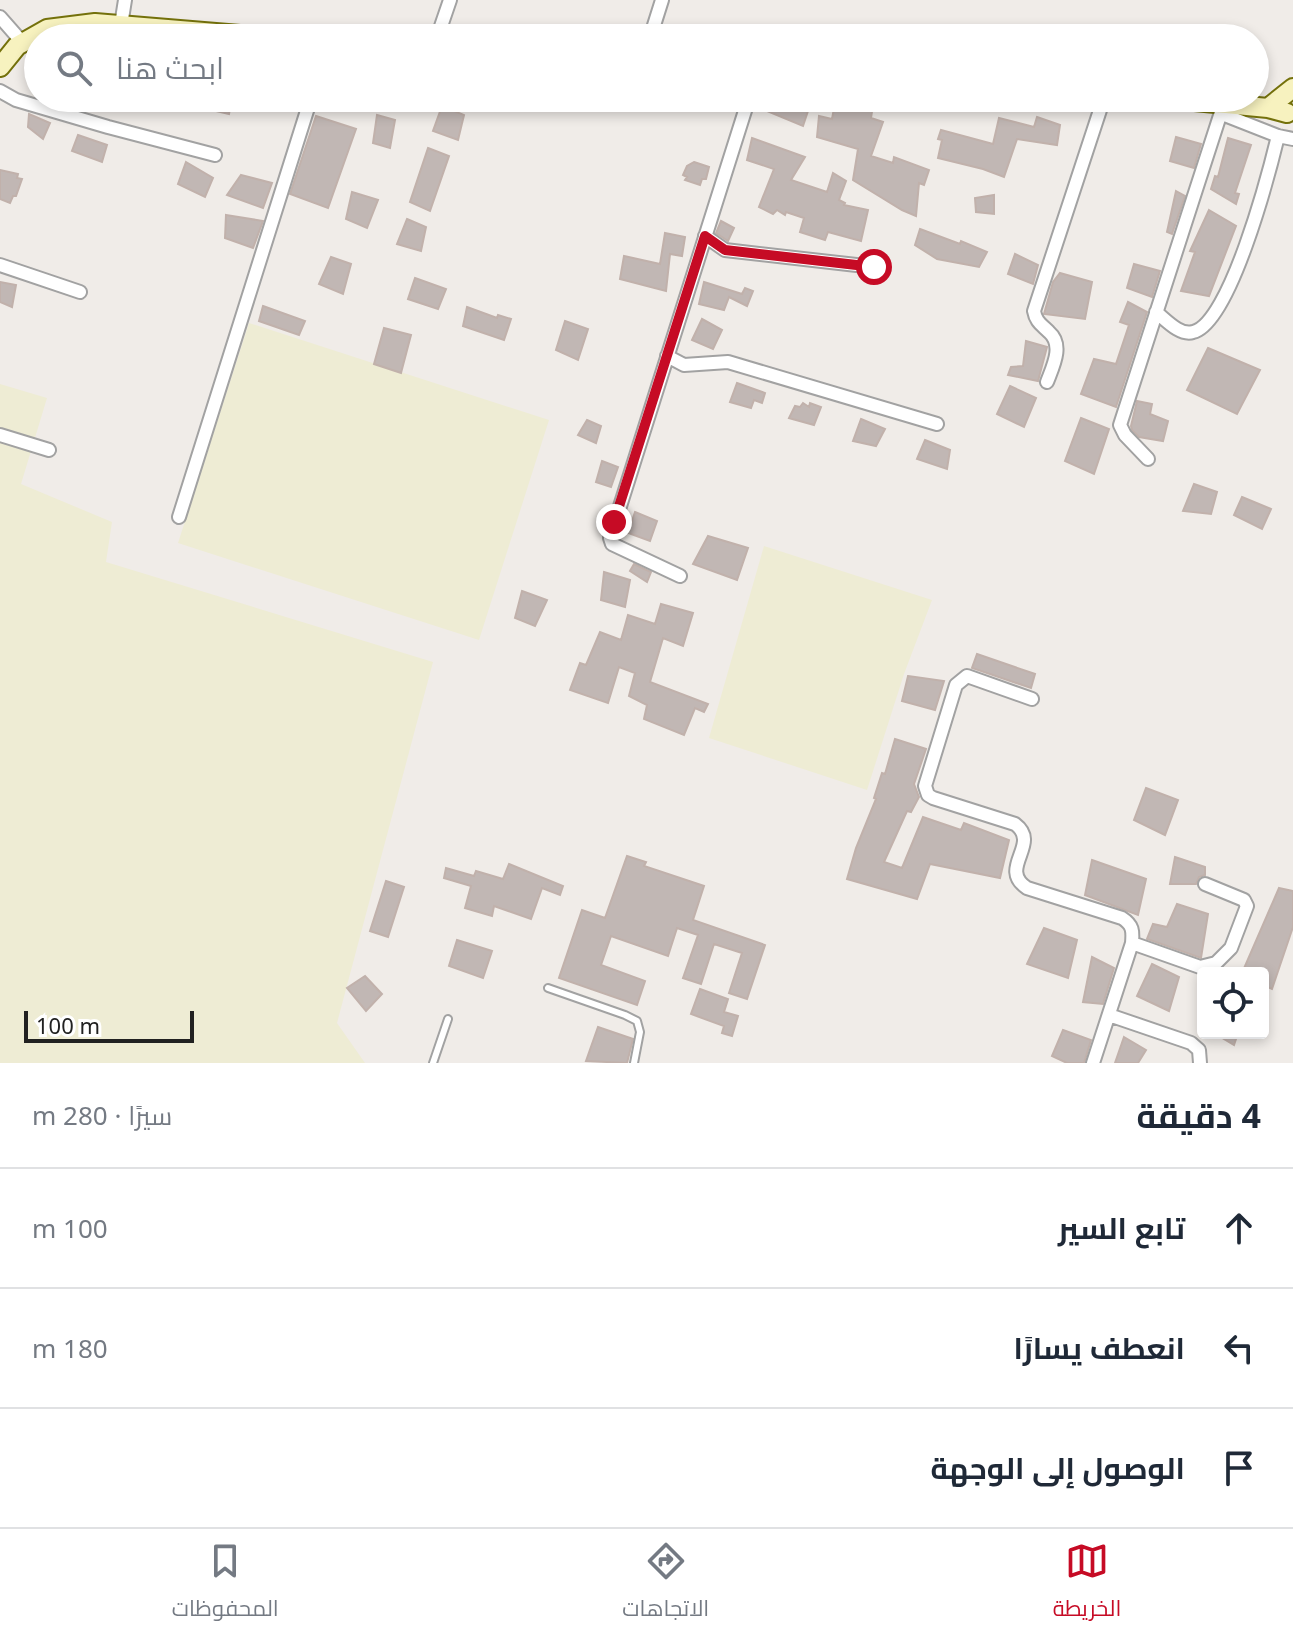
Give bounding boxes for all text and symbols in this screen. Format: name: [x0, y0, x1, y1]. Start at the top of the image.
search box: [24, 24, 1269, 112]
icon: search: [52, 46, 96, 90]
text: ابحث هنا: [116, 47, 224, 88]
route start: [856, 249, 892, 285]
route end: [596, 504, 632, 540]
map controls: [1197, 967, 1269, 1039]
button: locate: [1197, 967, 1269, 1039]
scale bar: [24, 1007, 194, 1043]
text: 100 m: [36, 1010, 100, 1040]
text: 4 دقيقة: [1137, 1092, 1261, 1138]
text: سيرًا · 280 m: [32, 1097, 172, 1133]
icon: ahead: [1217, 1206, 1261, 1250]
text: تابع السير: [1058, 1207, 1185, 1248]
text: 100 m: [32, 1210, 108, 1246]
icon: left: [1217, 1326, 1261, 1370]
text: انعطف يسارًا: [1014, 1327, 1185, 1368]
text: 180 m: [32, 1330, 108, 1366]
icon: arrive: [1217, 1446, 1261, 1490]
text: الوصول إلى الوجهة: [930, 1447, 1185, 1488]
tab: المحفوظات: [172, 1539, 279, 1629]
tab: الاتجاهات: [622, 1539, 709, 1629]
tab: الخريطة: [1053, 1539, 1121, 1629]

